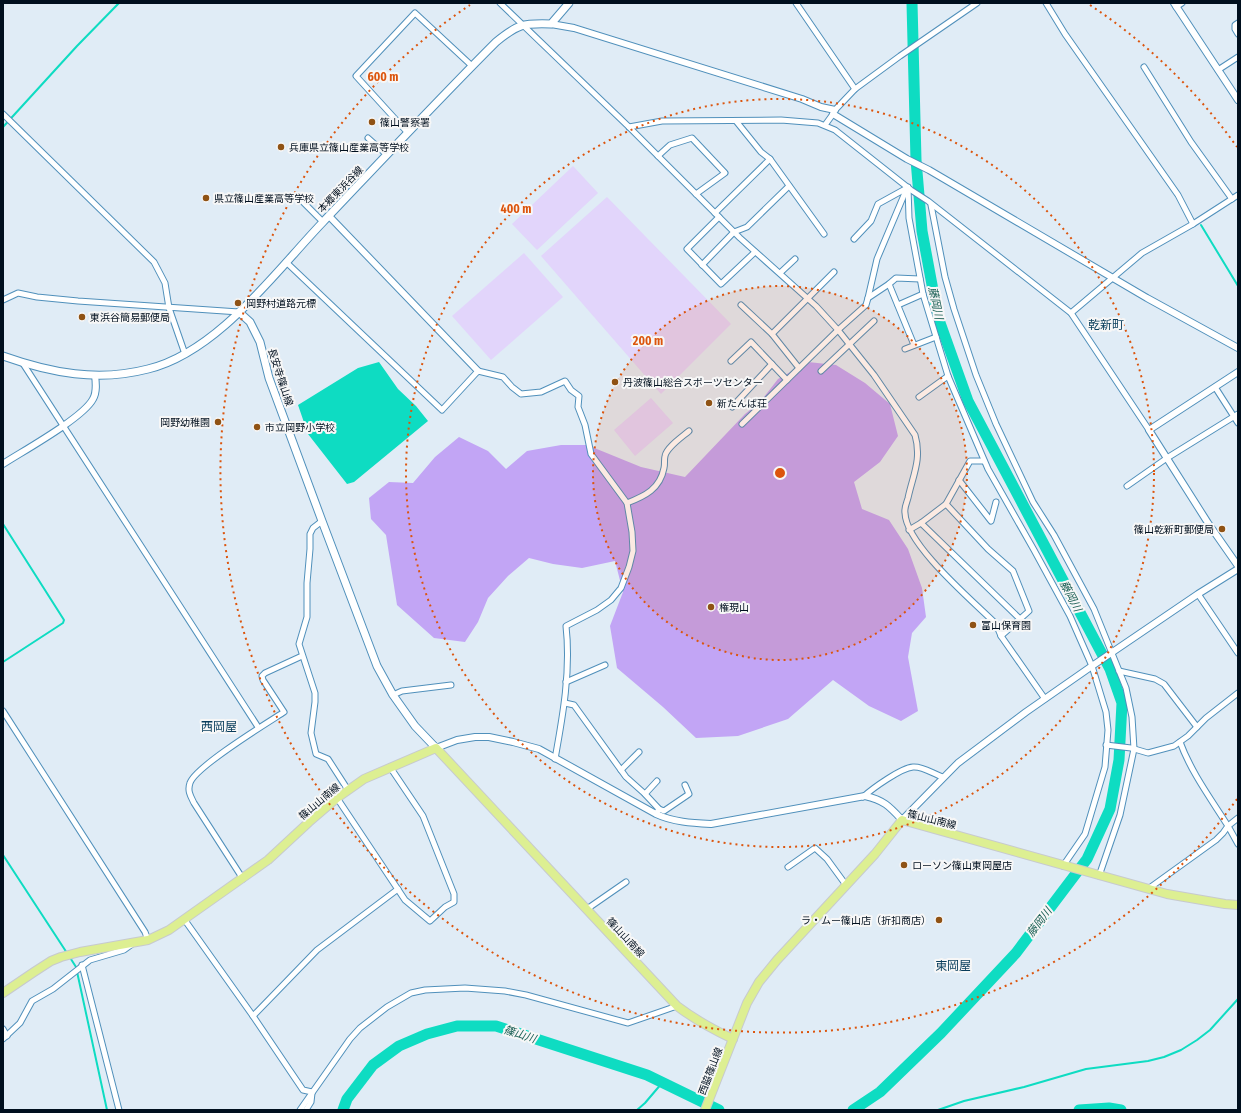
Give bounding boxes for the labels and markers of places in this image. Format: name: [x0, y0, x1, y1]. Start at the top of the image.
marker: 篠山警察署: [367, 117, 377, 127]
place label: 篠山警察署: [380, 117, 430, 129]
marker: 兵庫県立篠山産業高等学校: [276, 142, 286, 152]
place label: 兵庫県立篠山産業高等学校: [289, 142, 409, 154]
marker: 県立篠山産業高等学校: [201, 193, 211, 203]
place label: 県立篠山産業高等学校: [214, 193, 314, 205]
marker: 岡野村道路元標: [233, 298, 243, 308]
place label: 岡野村道路元標: [246, 298, 316, 310]
marker: 東浜谷簡易郵便局: [77, 312, 87, 322]
place label: 東浜谷簡易郵便局: [90, 312, 170, 324]
marker: 丹波篠山総合スポーツセンター: [610, 377, 620, 387]
place label: 丹波篠山総合スポーツセンター: [623, 377, 763, 389]
marker: 新たんば荘: [704, 398, 714, 408]
place label: 新たんば荘: [717, 398, 767, 410]
place label: 岡野幼稚園: [160, 417, 210, 429]
marker: 岡野幼稚園: [213, 417, 223, 427]
marker: 市立岡野小学校: [252, 422, 262, 432]
place label: 市立岡野小学校: [265, 422, 335, 434]
centre of rings: [773, 466, 787, 480]
place label: 篠山乾新町郵便局: [1134, 524, 1214, 536]
marker: 篠山乾新町郵便局: [1217, 524, 1227, 534]
marker: 権現山: [706, 602, 716, 612]
place label: 権現山: [719, 602, 749, 614]
marker: 富山保育園: [968, 620, 978, 630]
place label: 富山保育園: [981, 620, 1031, 632]
marker: ローソン篠山東岡屋店: [899, 860, 909, 870]
place label: ローソン篠山東岡屋店: [912, 860, 1012, 872]
place label: ラ・ムー篠山店（折扣商店）: [801, 915, 931, 927]
marker: ラ・ムー篠山店（折扣商店）: [934, 915, 944, 925]

